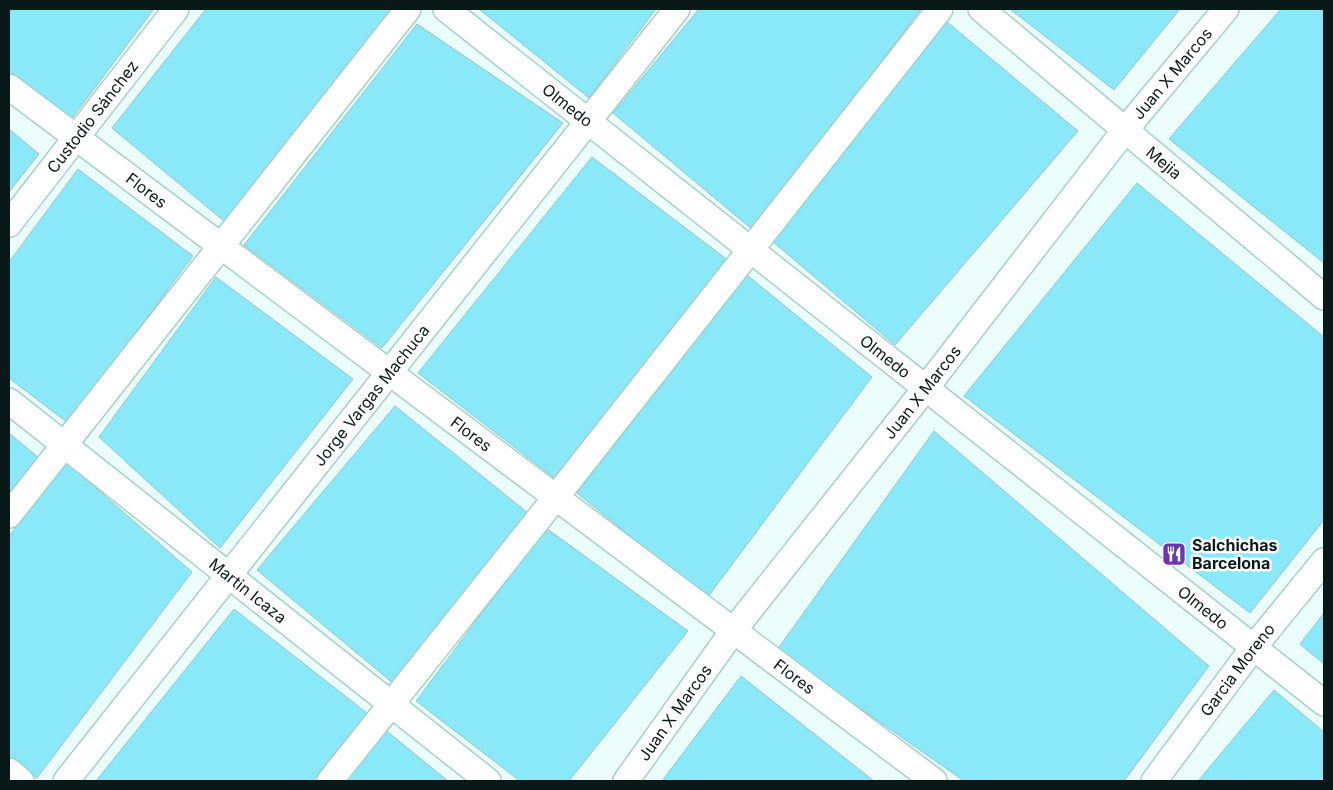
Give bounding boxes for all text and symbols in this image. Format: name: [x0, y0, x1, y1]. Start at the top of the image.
street label: Juan X Marcos: [1128, 24, 1216, 123]
street label: Custodio Sánchez: [42, 56, 142, 177]
street label: Olmedo: [538, 79, 597, 131]
street label: Mejia: [1142, 142, 1186, 183]
street label: Flores: [122, 168, 171, 212]
street label: Jorge Vargas Machuca: [309, 321, 433, 470]
street label: Olmedo: [856, 330, 915, 382]
street label: Juan X Marcos: [879, 341, 965, 443]
street label: Flores: [447, 412, 496, 456]
place label: Salchichas Barcelona: [1192, 535, 1277, 573]
restaurant icon: Salchichas Barcelona: [1161, 541, 1187, 567]
street label: Martin Icaza: [205, 554, 291, 627]
street label: Olmedo: [1174, 581, 1232, 633]
street label: Garcia Moreno: [1196, 619, 1279, 720]
street label: Flores: [770, 654, 819, 698]
street label: Juan X Marcos: [634, 661, 716, 765]

